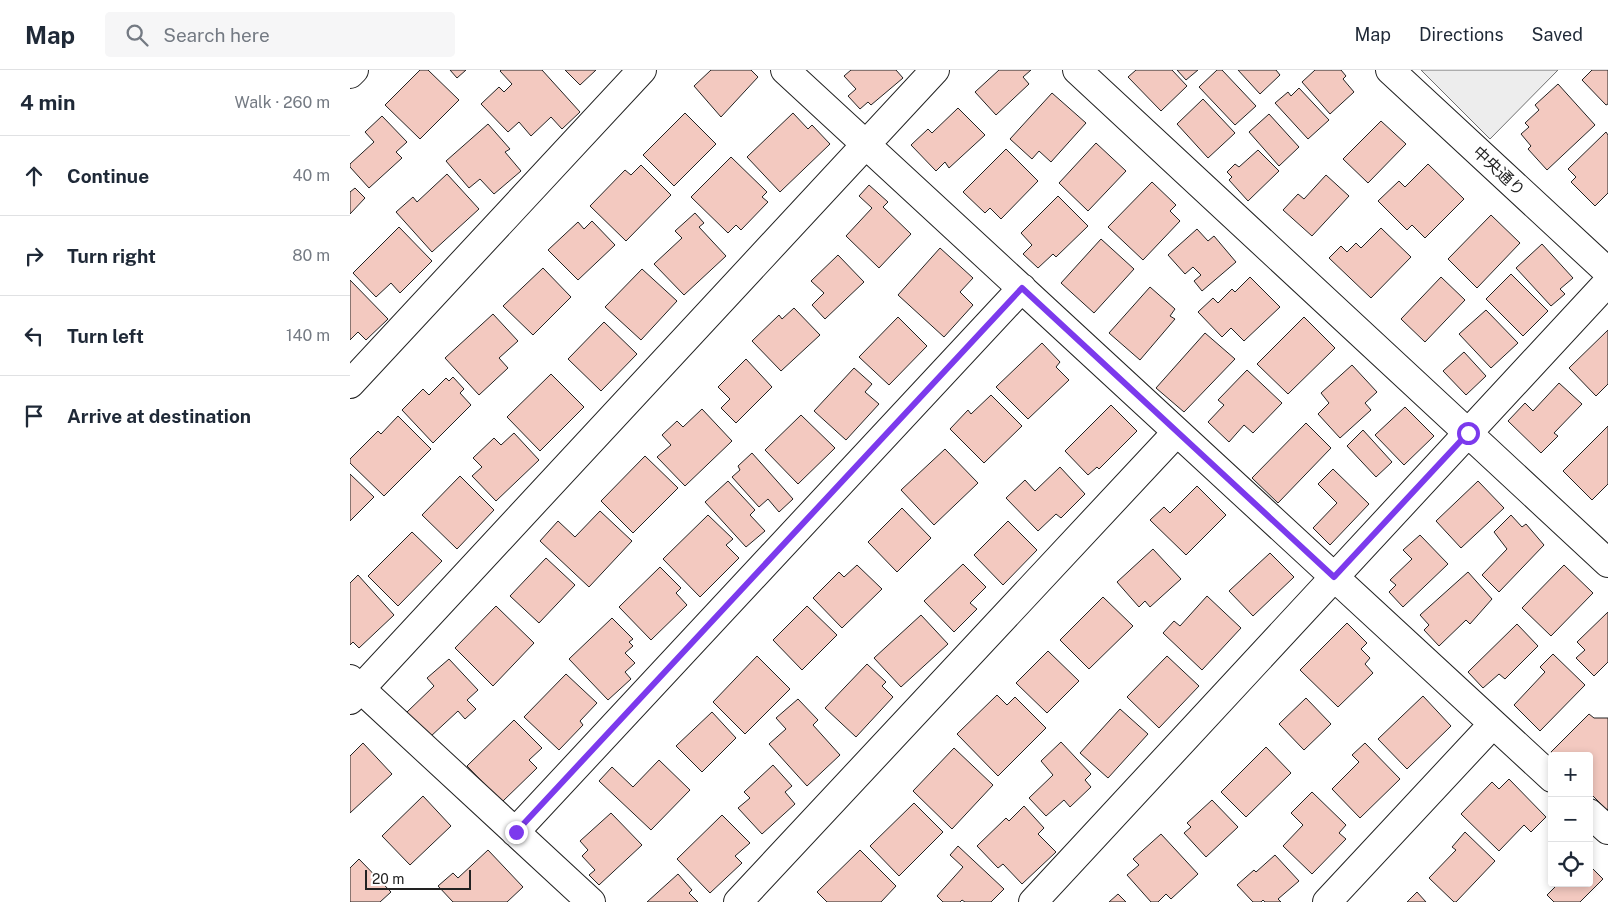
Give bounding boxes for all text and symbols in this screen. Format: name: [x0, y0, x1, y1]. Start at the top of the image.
search box: [105, 12, 455, 57]
text: Map: [25, 21, 75, 49]
icon: search: [123, 21, 151, 49]
text: Search here: [163, 24, 270, 46]
text: Map: [1354, 24, 1391, 45]
text: Directions: [1419, 24, 1504, 45]
text: Saved: [1532, 24, 1583, 45]
text: 4 min: [20, 90, 75, 115]
text: Walk · 260 m: [235, 93, 330, 112]
street label: 中央通り: [1469, 142, 1529, 200]
icon: ahead: [20, 162, 48, 190]
text: Continue: [67, 165, 149, 187]
text: 40 m: [292, 166, 330, 185]
icon: right: [20, 242, 48, 270]
text: Turn right: [67, 245, 156, 267]
text: 80 m: [292, 246, 330, 265]
icon: left: [20, 322, 48, 350]
text: Turn left: [67, 325, 144, 347]
text: 140 m: [286, 326, 330, 345]
icon: arrive: [20, 402, 48, 430]
text: Arrive at destination: [67, 405, 251, 427]
route start: [1457, 422, 1480, 445]
map controls: [1548, 752, 1593, 887]
button: +: [1548, 752, 1593, 797]
button: −: [1548, 797, 1593, 842]
route end: [505, 821, 528, 844]
button: locate: [1548, 842, 1593, 887]
scale bar: [365, 867, 471, 890]
text: 20 m: [372, 871, 404, 887]

